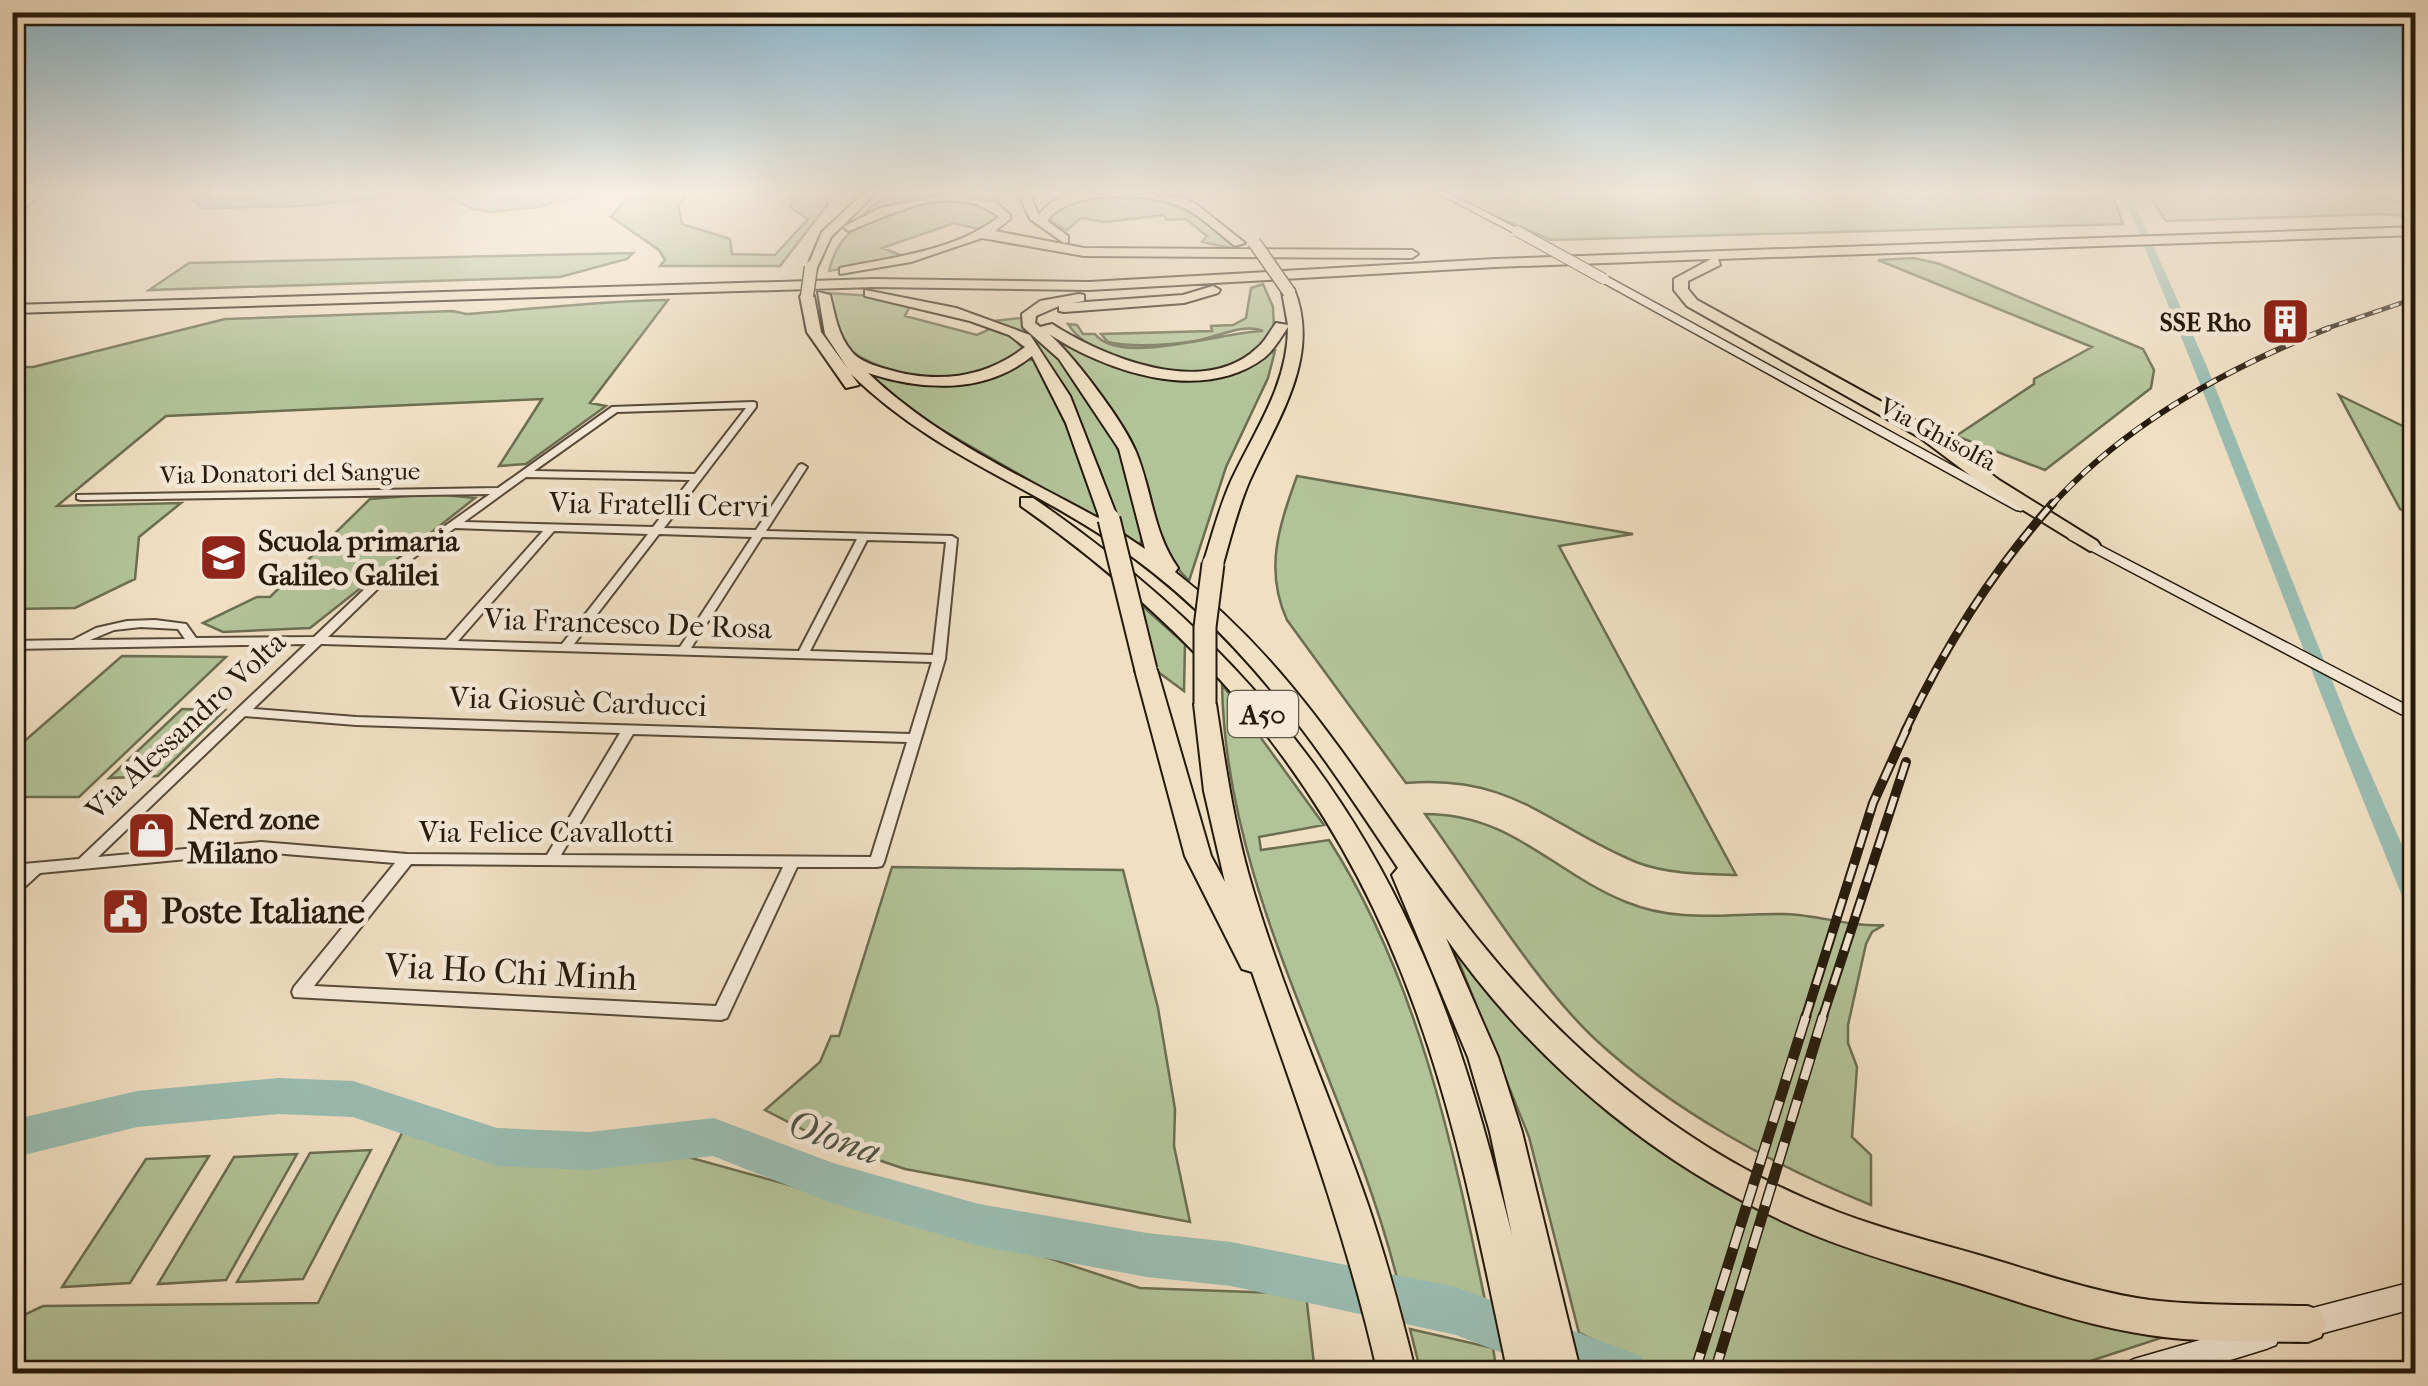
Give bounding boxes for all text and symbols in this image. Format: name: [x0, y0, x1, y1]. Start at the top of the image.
building icon: SSE Rho: [2260, 296, 2312, 348]
place label: SSE Rho: [2160, 308, 2251, 337]
street label: Via Ghisolfa: [1874, 391, 2002, 477]
street label: Via Donatori del Sangue: [159, 456, 420, 490]
street label: Via Fratelli Cervi: [548, 486, 770, 524]
place label: Scuola primaria Galileo Galilei: [258, 524, 460, 593]
school or university icon: Scuola primaria Galileo Galilei: [197, 532, 249, 584]
street label: Via Francesco De Rosa: [482, 601, 774, 647]
street label: Via Alessandro Volta: [78, 624, 294, 828]
street label: Via Giosuè Carducci: [448, 680, 708, 724]
road number: A50: [1228, 691, 1298, 737]
place label: Nerd zone Milano: [187, 802, 320, 871]
shop icon: Nerd zone Milano: [126, 810, 178, 862]
street label: Via Felice Cavallotti: [418, 815, 673, 850]
public building icon: Poste Italiane: [100, 885, 152, 937]
place label: Poste Italiane: [161, 891, 366, 932]
street label: Via Ho Chi Minh: [383, 945, 639, 999]
water label: Olona: [782, 1101, 886, 1175]

